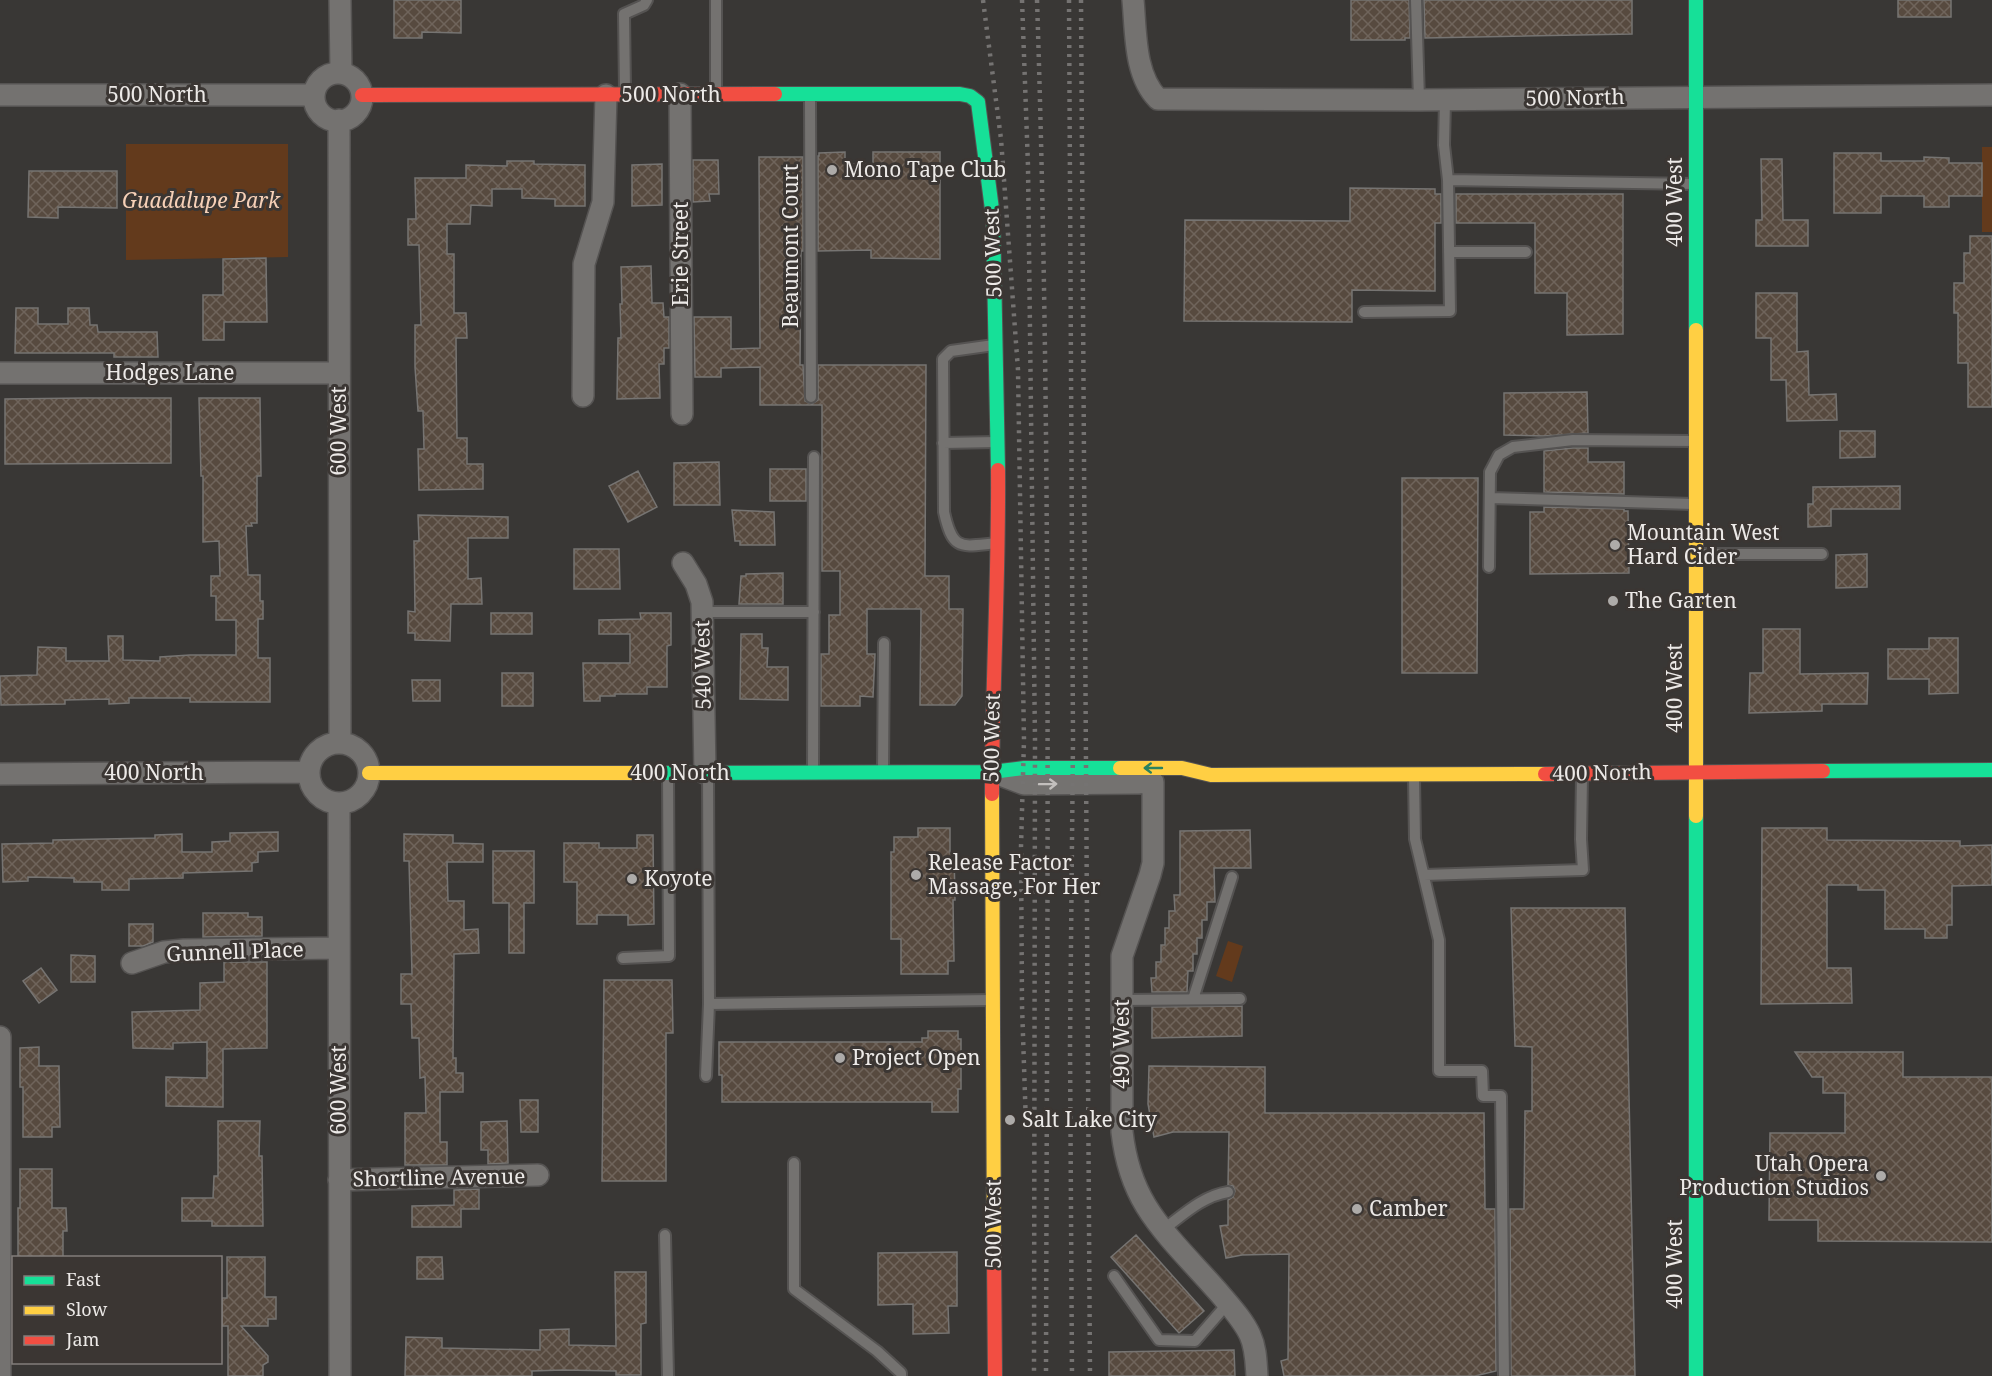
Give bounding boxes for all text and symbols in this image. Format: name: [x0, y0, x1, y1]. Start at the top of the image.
street label: 500 North: [107, 80, 207, 108]
street label: 500 North: [621, 80, 721, 108]
street label: 500 North: [1525, 82, 1625, 112]
place label: Mono Tape Club: [844, 155, 1006, 183]
street label: 400 West: [1660, 157, 1688, 247]
marker: Mono Tape Club: [825, 163, 839, 177]
street label: Beaumont Court: [776, 164, 804, 328]
park label: Guadalupe Park: [122, 186, 281, 214]
street label: Erie Street: [666, 202, 694, 306]
street label: 500 West: [976, 208, 1008, 298]
street label: Hodges Lane: [106, 358, 234, 386]
street label: 600 West: [324, 386, 352, 476]
place label: Mountain West Hard Cider: [1627, 518, 1779, 570]
marker: Mountain West Hard Cider: [1608, 538, 1622, 552]
place label: The Garten: [1625, 586, 1737, 614]
marker: The Garten: [1606, 594, 1620, 608]
street label: 540 West: [687, 620, 717, 710]
street label: 400 West: [1660, 643, 1688, 733]
street label: 500 West: [976, 693, 1006, 783]
street label: 400 North: [1552, 757, 1652, 787]
street label: 400 North: [104, 758, 204, 786]
street label: 400 North: [630, 758, 730, 786]
one-way arrow: [1144, 762, 1164, 774]
one-way arrow: [1038, 778, 1058, 789]
place label: Release Factor Massage, For Her: [928, 848, 1100, 900]
place label: Koyote: [644, 864, 713, 892]
marker: Release Factor Massage, For Her: [909, 868, 923, 882]
marker: Koyote: [625, 872, 639, 886]
street label: Gunnell Place: [166, 935, 304, 967]
street label: 490 West: [1107, 999, 1135, 1089]
place label: Project Open: [852, 1043, 981, 1071]
street label: 600 West: [324, 1045, 352, 1135]
marker: Project Open: [833, 1051, 847, 1065]
place label: Salt Lake City: [1022, 1105, 1157, 1133]
marker: Salt Lake City: [1003, 1113, 1017, 1127]
place label: Utah Opera Production Studios: [1679, 1149, 1869, 1201]
street label: Shortline Avenue: [352, 1161, 526, 1193]
marker: Utah Opera Production Studios: [1874, 1169, 1888, 1183]
street label: 500 West: [979, 1179, 1007, 1269]
place label: Camber: [1369, 1194, 1448, 1222]
marker: Camber: [1350, 1202, 1364, 1216]
street label: 400 West: [1660, 1219, 1688, 1309]
legend: [12, 1256, 222, 1364]
text: Fast: [66, 1267, 101, 1291]
text: Slow: [66, 1297, 108, 1321]
text: Jam: [65, 1327, 100, 1351]

